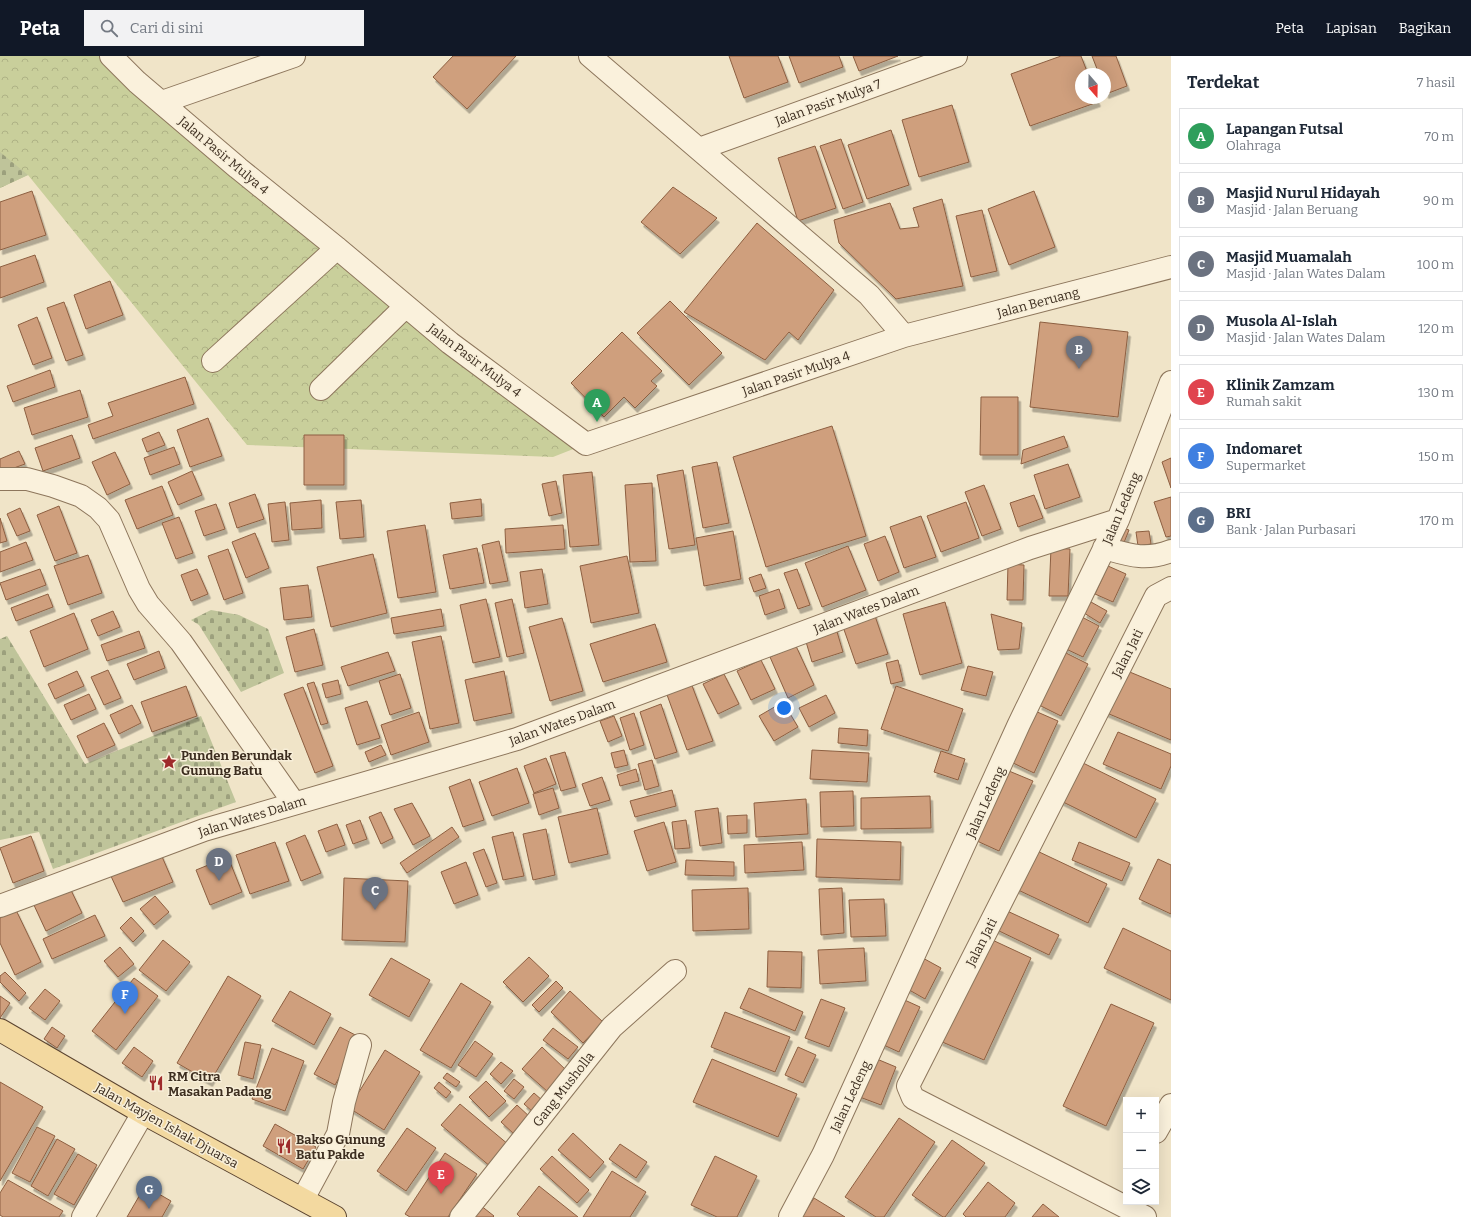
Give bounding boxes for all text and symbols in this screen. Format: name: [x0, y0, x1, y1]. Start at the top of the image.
search box: [84, 10, 364, 46]
text: Peta: [20, 17, 60, 40]
icon: search: [98, 17, 120, 39]
text: Cari di sini: [130, 19, 203, 37]
text: Peta: [1275, 20, 1304, 37]
text: Lapisan: [1326, 20, 1377, 37]
text: Bagikan: [1399, 20, 1451, 37]
north arrow: [1075, 68, 1111, 104]
text: Terdekat: [1187, 72, 1259, 93]
text: 7 hasil: [1417, 75, 1455, 90]
street label: Jalan Pasir Mulya 7: [772, 76, 884, 129]
street label: Jalan Pasir Mulya 4: [175, 113, 272, 198]
text: Lapangan Futsal: [1226, 120, 1343, 138]
text: A: [1196, 129, 1206, 144]
text: 70 m: [1424, 129, 1454, 144]
text: Olahraga: [1226, 138, 1281, 153]
text: Masjid Nurul Hidayah: [1226, 184, 1380, 202]
text: B: [1197, 193, 1205, 208]
text: 90 m: [1423, 193, 1454, 208]
text: Masjid · Jalan Beruang: [1226, 202, 1358, 217]
text: Masjid Muamalah: [1226, 248, 1352, 266]
text: C: [1197, 257, 1205, 272]
text: 100 m: [1417, 257, 1454, 272]
text: Masjid · Jalan Wates Dalam: [1226, 266, 1385, 281]
street label: Jalan Beruang: [994, 284, 1081, 321]
text: Musola Al-Islah: [1226, 312, 1337, 330]
street label: Jalan Pasir Mulya 4: [424, 320, 525, 401]
text: D: [1196, 321, 1206, 336]
text: 120 m: [1418, 321, 1454, 336]
text: Masjid · Jalan Wates Dalam: [1226, 330, 1385, 345]
pin: B: [1066, 336, 1092, 369]
street label: Jalan Pasir Mulya 4: [739, 348, 852, 399]
text: Klinik Zamzam: [1226, 376, 1335, 394]
text: E: [1197, 385, 1205, 400]
text: 130 m: [1418, 385, 1454, 400]
pin: A: [584, 389, 610, 422]
text: Rumah sakit: [1226, 394, 1302, 409]
text: Indomaret: [1226, 440, 1303, 458]
text: F: [1197, 449, 1205, 464]
text: 150 m: [1418, 449, 1454, 464]
text: Supermarket: [1226, 458, 1306, 473]
street label: Jalan Ledeng: [1099, 470, 1143, 548]
text: BRI: [1226, 504, 1251, 522]
text: G: [1196, 513, 1206, 528]
text: 170 m: [1419, 513, 1454, 528]
text: Bank · Jalan Purbasari: [1226, 522, 1356, 537]
street label: Jalan Wates Dalam: [810, 582, 922, 637]
street label: Jalan Jati: [1108, 626, 1146, 681]
street label: Jalan Wates Dalam: [506, 696, 618, 749]
your location: [774, 698, 794, 718]
place label: Punden Berundak Gunung Batu: [181, 748, 292, 778]
place icon: Punden Berundak Gunung Batu: [160, 753, 178, 771]
street label: Jalan Ledeng: [963, 764, 1008, 841]
street label: Jalan Wates Dalam: [196, 793, 308, 840]
pin: D: [206, 848, 232, 881]
pin: C: [362, 877, 388, 910]
street label: Jalan Jati: [962, 915, 1000, 970]
pin: F: [112, 981, 138, 1014]
street label: Gang Musholla: [530, 1049, 597, 1130]
street label: Jalan Ledeng: [827, 1058, 874, 1135]
place label: RM Citra Masakan Padang: [168, 1069, 272, 1099]
restaurant icon: RM Citra Masakan Padang: [147, 1074, 165, 1092]
street label: Jalan Mayjen Ishak Djuarsa: [92, 1079, 241, 1171]
map controls: [1123, 1097, 1159, 1205]
button: +: [1123, 1097, 1159, 1133]
place label: Bakso Gunung Batu Pakde: [296, 1132, 386, 1162]
button: −: [1123, 1133, 1159, 1169]
restaurant icon: Bakso Gunung Batu Pakde: [275, 1137, 293, 1155]
pin: E: [428, 1161, 454, 1194]
button: layers: [1123, 1169, 1159, 1205]
pin: G: [136, 1176, 162, 1209]

